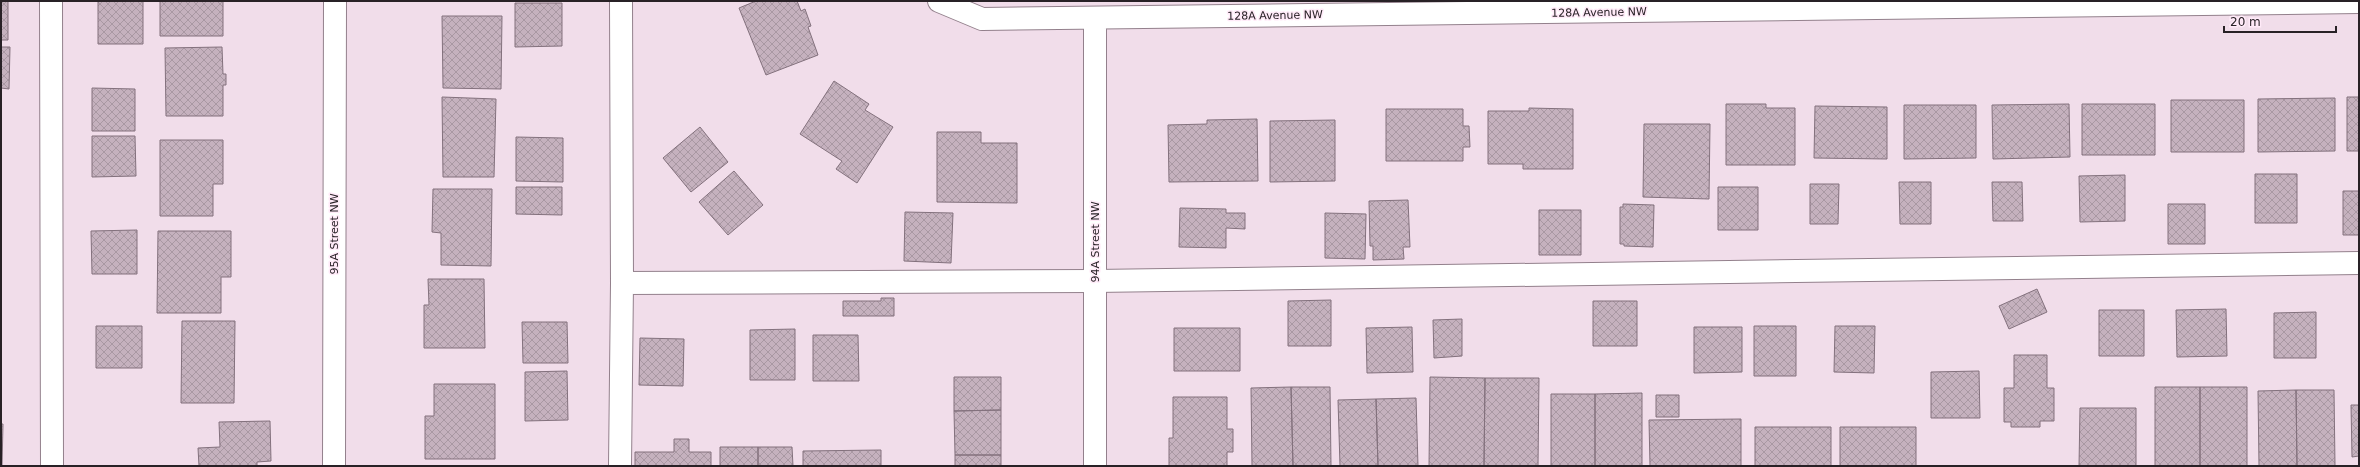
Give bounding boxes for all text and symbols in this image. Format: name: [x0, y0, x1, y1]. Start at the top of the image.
street label: 128A Avenue NW: [1551, 5, 1647, 20]
street label: 128A Avenue NW: [1227, 8, 1323, 23]
scale bar: [2224, 8, 2336, 34]
text: 20 m: [2230, 15, 2261, 29]
street label: 95A Street NW: [328, 193, 341, 275]
street label: 94A Street NW: [1089, 201, 1102, 283]

